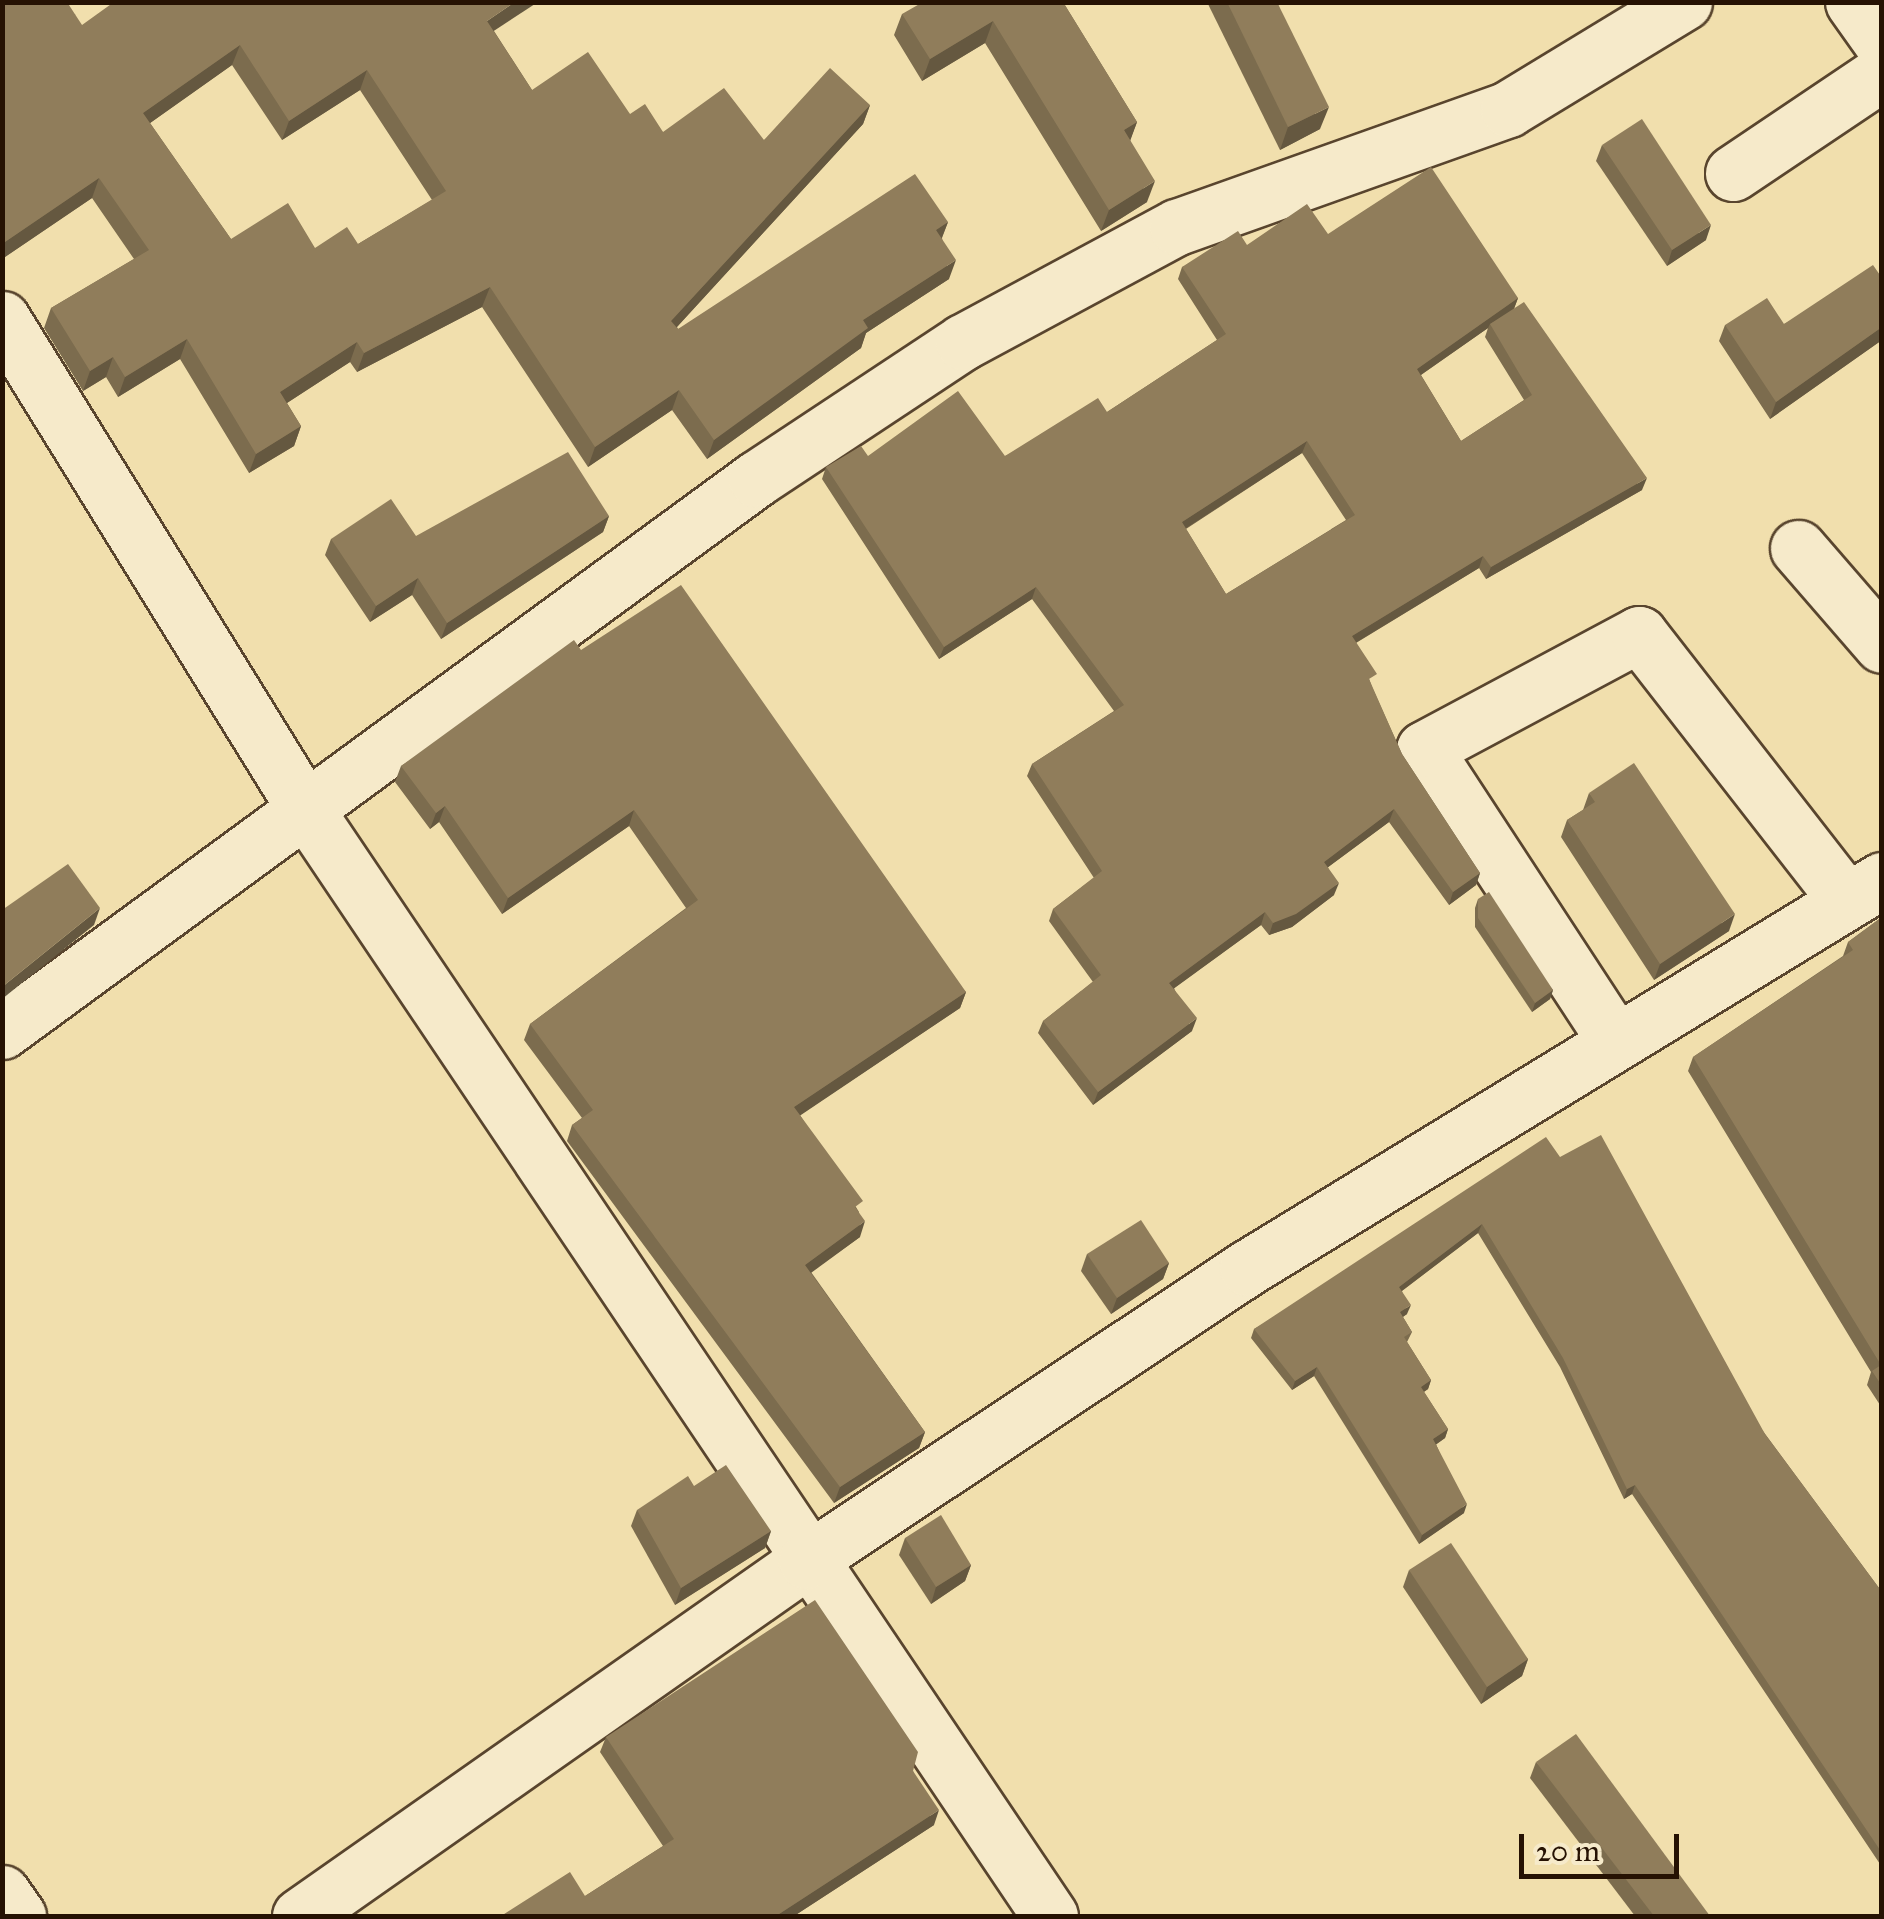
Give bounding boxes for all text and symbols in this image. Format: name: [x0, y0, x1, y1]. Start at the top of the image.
scale bar: [1524, 1814, 1684, 1876]
text: 20 m: [1536, 1833, 1600, 1869]

